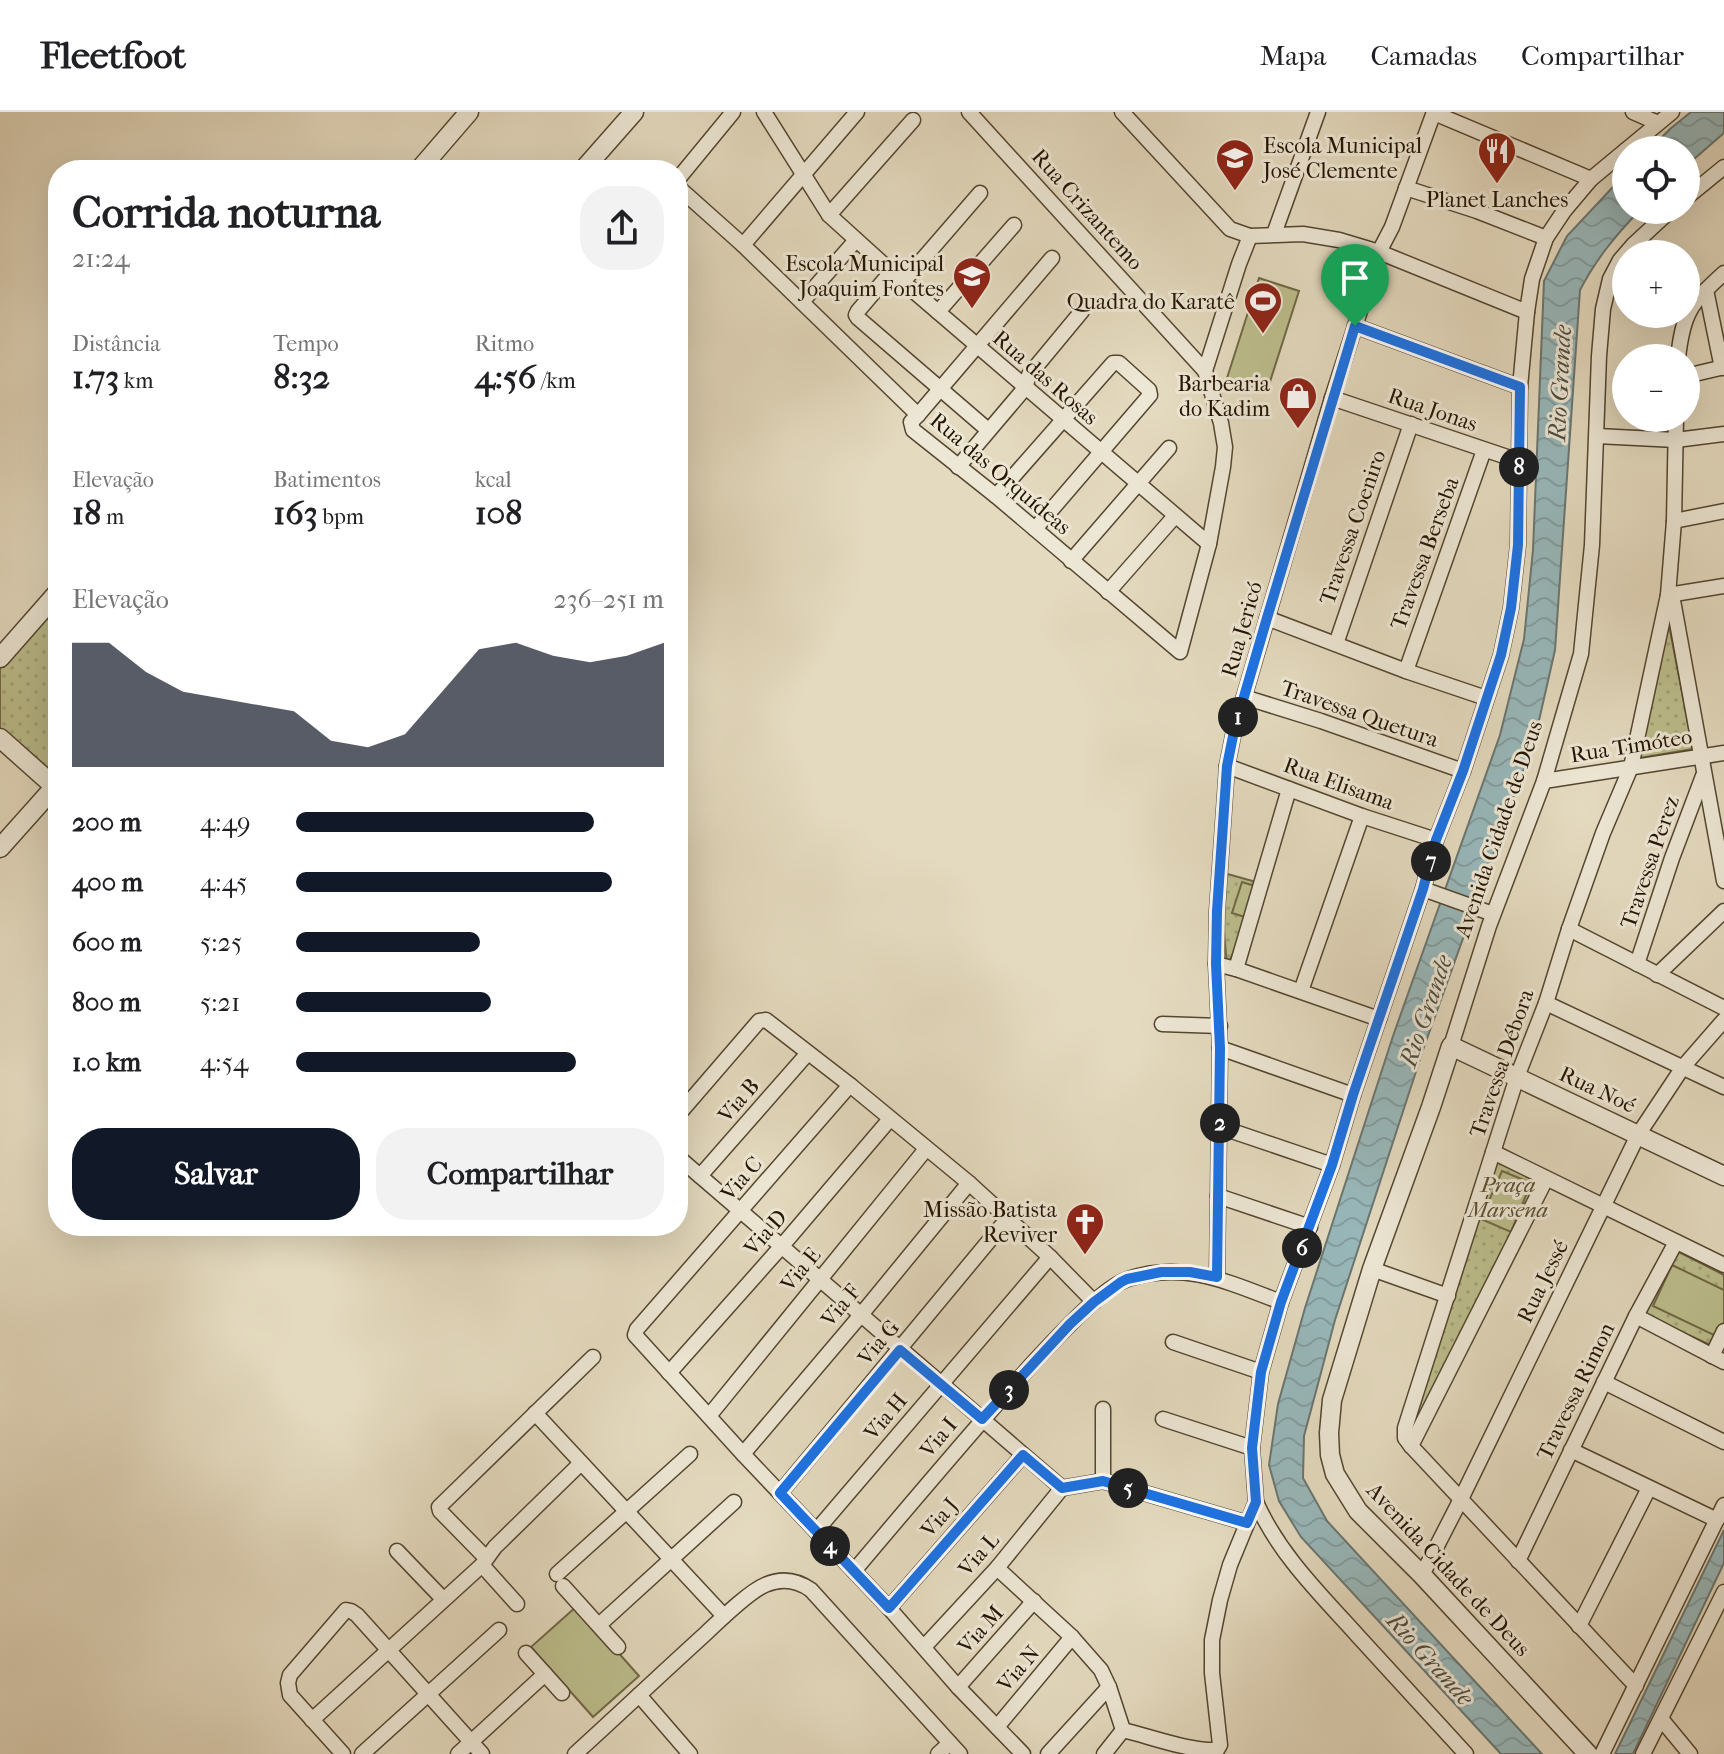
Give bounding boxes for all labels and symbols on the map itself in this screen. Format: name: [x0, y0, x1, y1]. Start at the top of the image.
restaurant icon: Planet Lanches: [1476, 130, 1518, 185]
place label: Escola Municipal José Clemente: [1261, 133, 1422, 184]
school or university icon: Escola Municipal José Clemente: [1214, 137, 1256, 192]
street label: Rua Crizantemo: [1026, 144, 1148, 276]
place label: Planet Lanches: [1426, 187, 1568, 213]
pin: [1321, 244, 1389, 326]
place label: Escola Municipal Joaquim Fontes: [785, 251, 944, 302]
school or university icon: Escola Municipal Joaquim Fontes: [951, 255, 993, 310]
sports icon: Quadra do Karatê: [1242, 280, 1284, 335]
place label: Quadra do Karatê: [1067, 289, 1235, 315]
water label: Rio Grande: [1543, 323, 1577, 443]
street label: Rua das Rosas: [987, 325, 1103, 431]
place label: Barbearia do Kadim: [1178, 371, 1271, 422]
shop icon: Barbearia do Kadim: [1277, 375, 1319, 430]
street label: Rua Jonas: [1385, 383, 1481, 437]
street label: Rua das Orquídeas: [925, 407, 1076, 540]
street label: Travessa Coeniro: [1314, 447, 1392, 608]
pin: 8: [1499, 447, 1539, 487]
street label: Travessa Berseba: [1385, 473, 1465, 633]
street label: Rua Jericó: [1216, 578, 1268, 680]
street label: Travessa Quetura: [1277, 675, 1443, 753]
pin: 1: [1218, 697, 1258, 737]
street label: Avenida Cidade de Deus: [1449, 717, 1548, 942]
street label: Rua Timóteo: [1568, 724, 1694, 768]
street label: Rua Elisama: [1280, 752, 1398, 816]
street label: Travessa Perez: [1615, 792, 1685, 932]
pin: 7: [1411, 841, 1451, 881]
water label: Rio Grande: [1393, 951, 1458, 1072]
street label: Travessa Débora: [1464, 985, 1540, 1141]
street label: Rua Noé: [1555, 1061, 1640, 1119]
street label: Via B: [712, 1073, 765, 1129]
pin: 2: [1200, 1103, 1240, 1143]
street label: Via C: [715, 1151, 768, 1207]
park label: Praça Marsena: [1466, 1172, 1548, 1223]
place label: Missão Batista Reviver: [923, 1197, 1058, 1248]
church icon: Missão Batista Reviver: [1064, 1201, 1106, 1256]
street label: Via D: [738, 1204, 793, 1262]
pin: 6: [1282, 1228, 1322, 1268]
street label: Rua Jessé: [1512, 1236, 1574, 1327]
street label: Via E: [775, 1242, 826, 1298]
street label: Via F: [815, 1279, 866, 1333]
street label: Via G: [852, 1315, 905, 1371]
street label: Travessa Rimon: [1531, 1318, 1620, 1464]
pin: 3: [989, 1370, 1029, 1410]
street label: Via H: [858, 1388, 913, 1446]
street label: Via I: [914, 1412, 963, 1464]
pin: 5: [1108, 1468, 1148, 1508]
street label: Avenida Cidade de Deus: [1360, 1477, 1535, 1662]
street label: Via J: [915, 1493, 964, 1544]
pin: 4: [810, 1526, 850, 1566]
street label: Via L: [952, 1527, 1005, 1582]
street label: Via M: [952, 1600, 1009, 1660]
water label: Rio Grande: [1380, 1605, 1480, 1712]
street label: Via N: [991, 1640, 1046, 1698]

